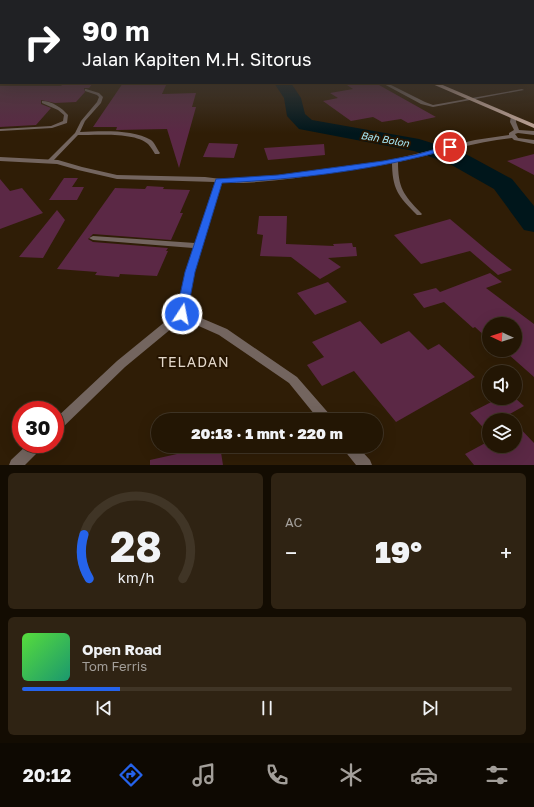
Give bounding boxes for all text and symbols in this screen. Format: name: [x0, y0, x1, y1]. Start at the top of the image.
text: 90 m: [82, 14, 149, 47]
icon: right: [16, 16, 68, 68]
text: Jalan Kapiten M.H. Sitorus: [82, 48, 311, 70]
water label: Bah Bolon: [360, 129, 411, 149]
pin: [433, 130, 467, 164]
icon: arrive: [439, 136, 461, 158]
position arrow: [161, 293, 203, 335]
north arrow: [482, 317, 522, 357]
map controls: [482, 317, 522, 453]
district label: TELADAN: [158, 353, 230, 370]
button: sound: [482, 365, 522, 405]
speed limit sign: 30: [12, 401, 64, 453]
button: layers: [482, 413, 522, 453]
text: 20:13 · 1 mnt · 220 m: [191, 424, 343, 442]
text: AC: [285, 514, 302, 530]
text: 28: [110, 521, 162, 571]
text: 19°: [375, 534, 422, 570]
text: −: [285, 539, 297, 566]
text: +: [500, 539, 512, 566]
text: km/h: [117, 569, 154, 586]
text: Open Road: [82, 640, 162, 658]
text: Tom Ferris: [82, 658, 147, 674]
icon: previous: [93, 697, 115, 719]
icon: pause: [256, 697, 278, 719]
icon: next: [419, 697, 441, 719]
icon: directions: [117, 761, 145, 789]
icon: music: [190, 761, 218, 789]
icon: phone: [263, 761, 291, 789]
icon: climate: [337, 761, 365, 789]
icon: car: [410, 761, 438, 789]
icon: filters: [483, 761, 511, 789]
text: 20:12: [23, 764, 71, 786]

